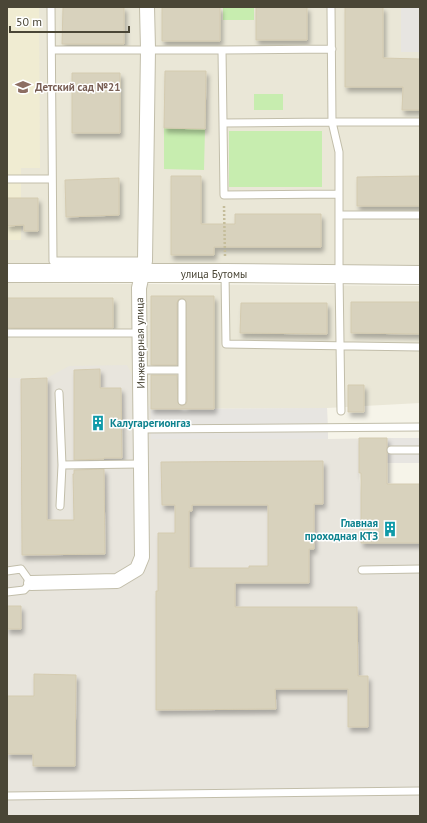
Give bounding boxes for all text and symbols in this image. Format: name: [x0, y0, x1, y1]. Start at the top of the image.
scale bar: [10, 8, 129, 34]
text: 50 m: [16, 14, 42, 29]
school or university icon: Детский сад №21: [14, 78, 32, 96]
place label: Детский сад №21: [35, 80, 120, 94]
street label: улица Бутомы: [181, 267, 247, 281]
street label: Инженерная улица: [132, 297, 148, 389]
building icon: Калугарегионгаз: [89, 414, 107, 432]
place label: Калугарегионгаз: [110, 416, 191, 430]
place label: Главная проходная КТЗ: [305, 516, 378, 543]
building icon: Главная проходная КТЗ: [381, 520, 399, 538]

